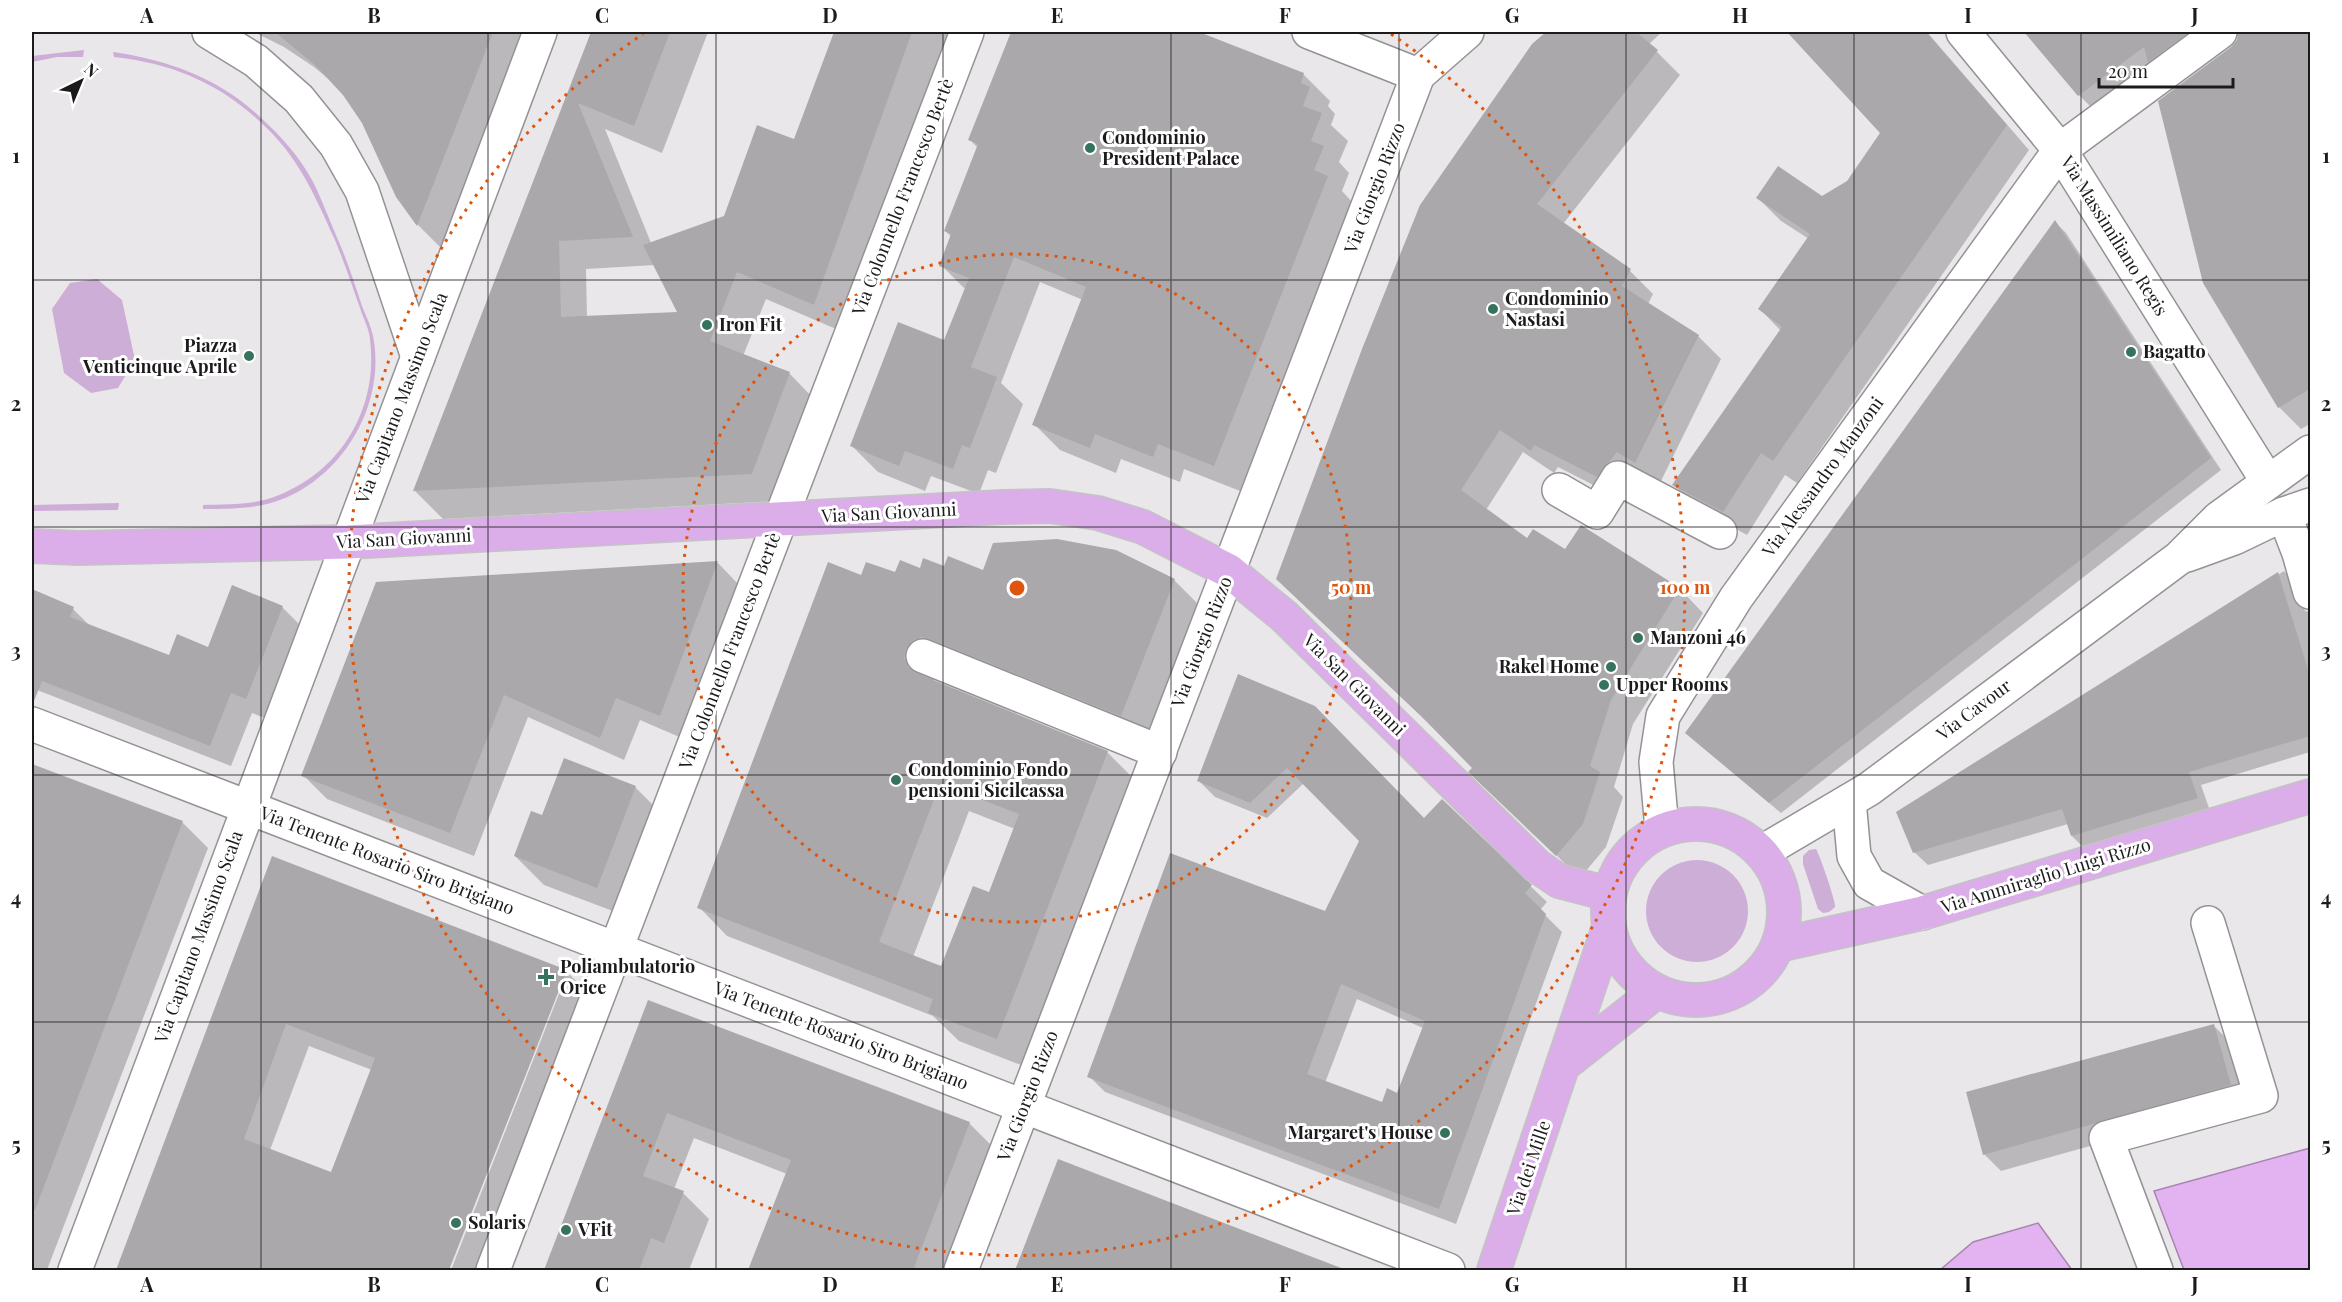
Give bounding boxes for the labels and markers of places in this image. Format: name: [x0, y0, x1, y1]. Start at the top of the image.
place label: Condominio President Palace: [1102, 125, 1240, 170]
marker: Condominio President Palace: [1083, 141, 1097, 155]
place label: Condominio Nastasi: [1505, 286, 1609, 331]
marker: Condominio Nastasi: [1486, 302, 1500, 316]
place label: Iron Fit: [719, 312, 783, 336]
marker: Iron Fit: [700, 318, 714, 332]
place label: Piazza Venticinque Aprile: [82, 333, 238, 378]
place label: Bagatto: [2143, 339, 2206, 363]
marker: Bagatto: [2124, 345, 2138, 359]
marker: Piazza Venticinque Aprile: [242, 349, 256, 363]
centre of rings: [1007, 578, 1027, 598]
place label: Manzoni 46: [1650, 625, 1746, 649]
marker: Manzoni 46: [1631, 631, 1645, 645]
place label: Rakel Home: [1499, 654, 1599, 678]
marker: Rakel Home: [1604, 660, 1618, 674]
place label: Upper Rooms: [1616, 672, 1728, 696]
marker: Upper Rooms: [1597, 678, 1611, 692]
place label: Condominio Fondo pensioni Sicilcassa: [908, 757, 1068, 802]
marker: Condominio Fondo pensioni Sicilcassa: [889, 773, 903, 787]
place label: Poliambulatorio Orice: [560, 954, 695, 999]
marker: Poliambulatorio Orice: [537, 968, 555, 986]
place label: Margaret's House: [1287, 1120, 1433, 1144]
marker: Margaret's House: [1438, 1126, 1452, 1140]
place label: Solaris: [468, 1210, 526, 1234]
marker: Solaris: [449, 1216, 463, 1230]
place label: VFit: [577, 1217, 613, 1241]
marker: VFit: [559, 1223, 573, 1237]

